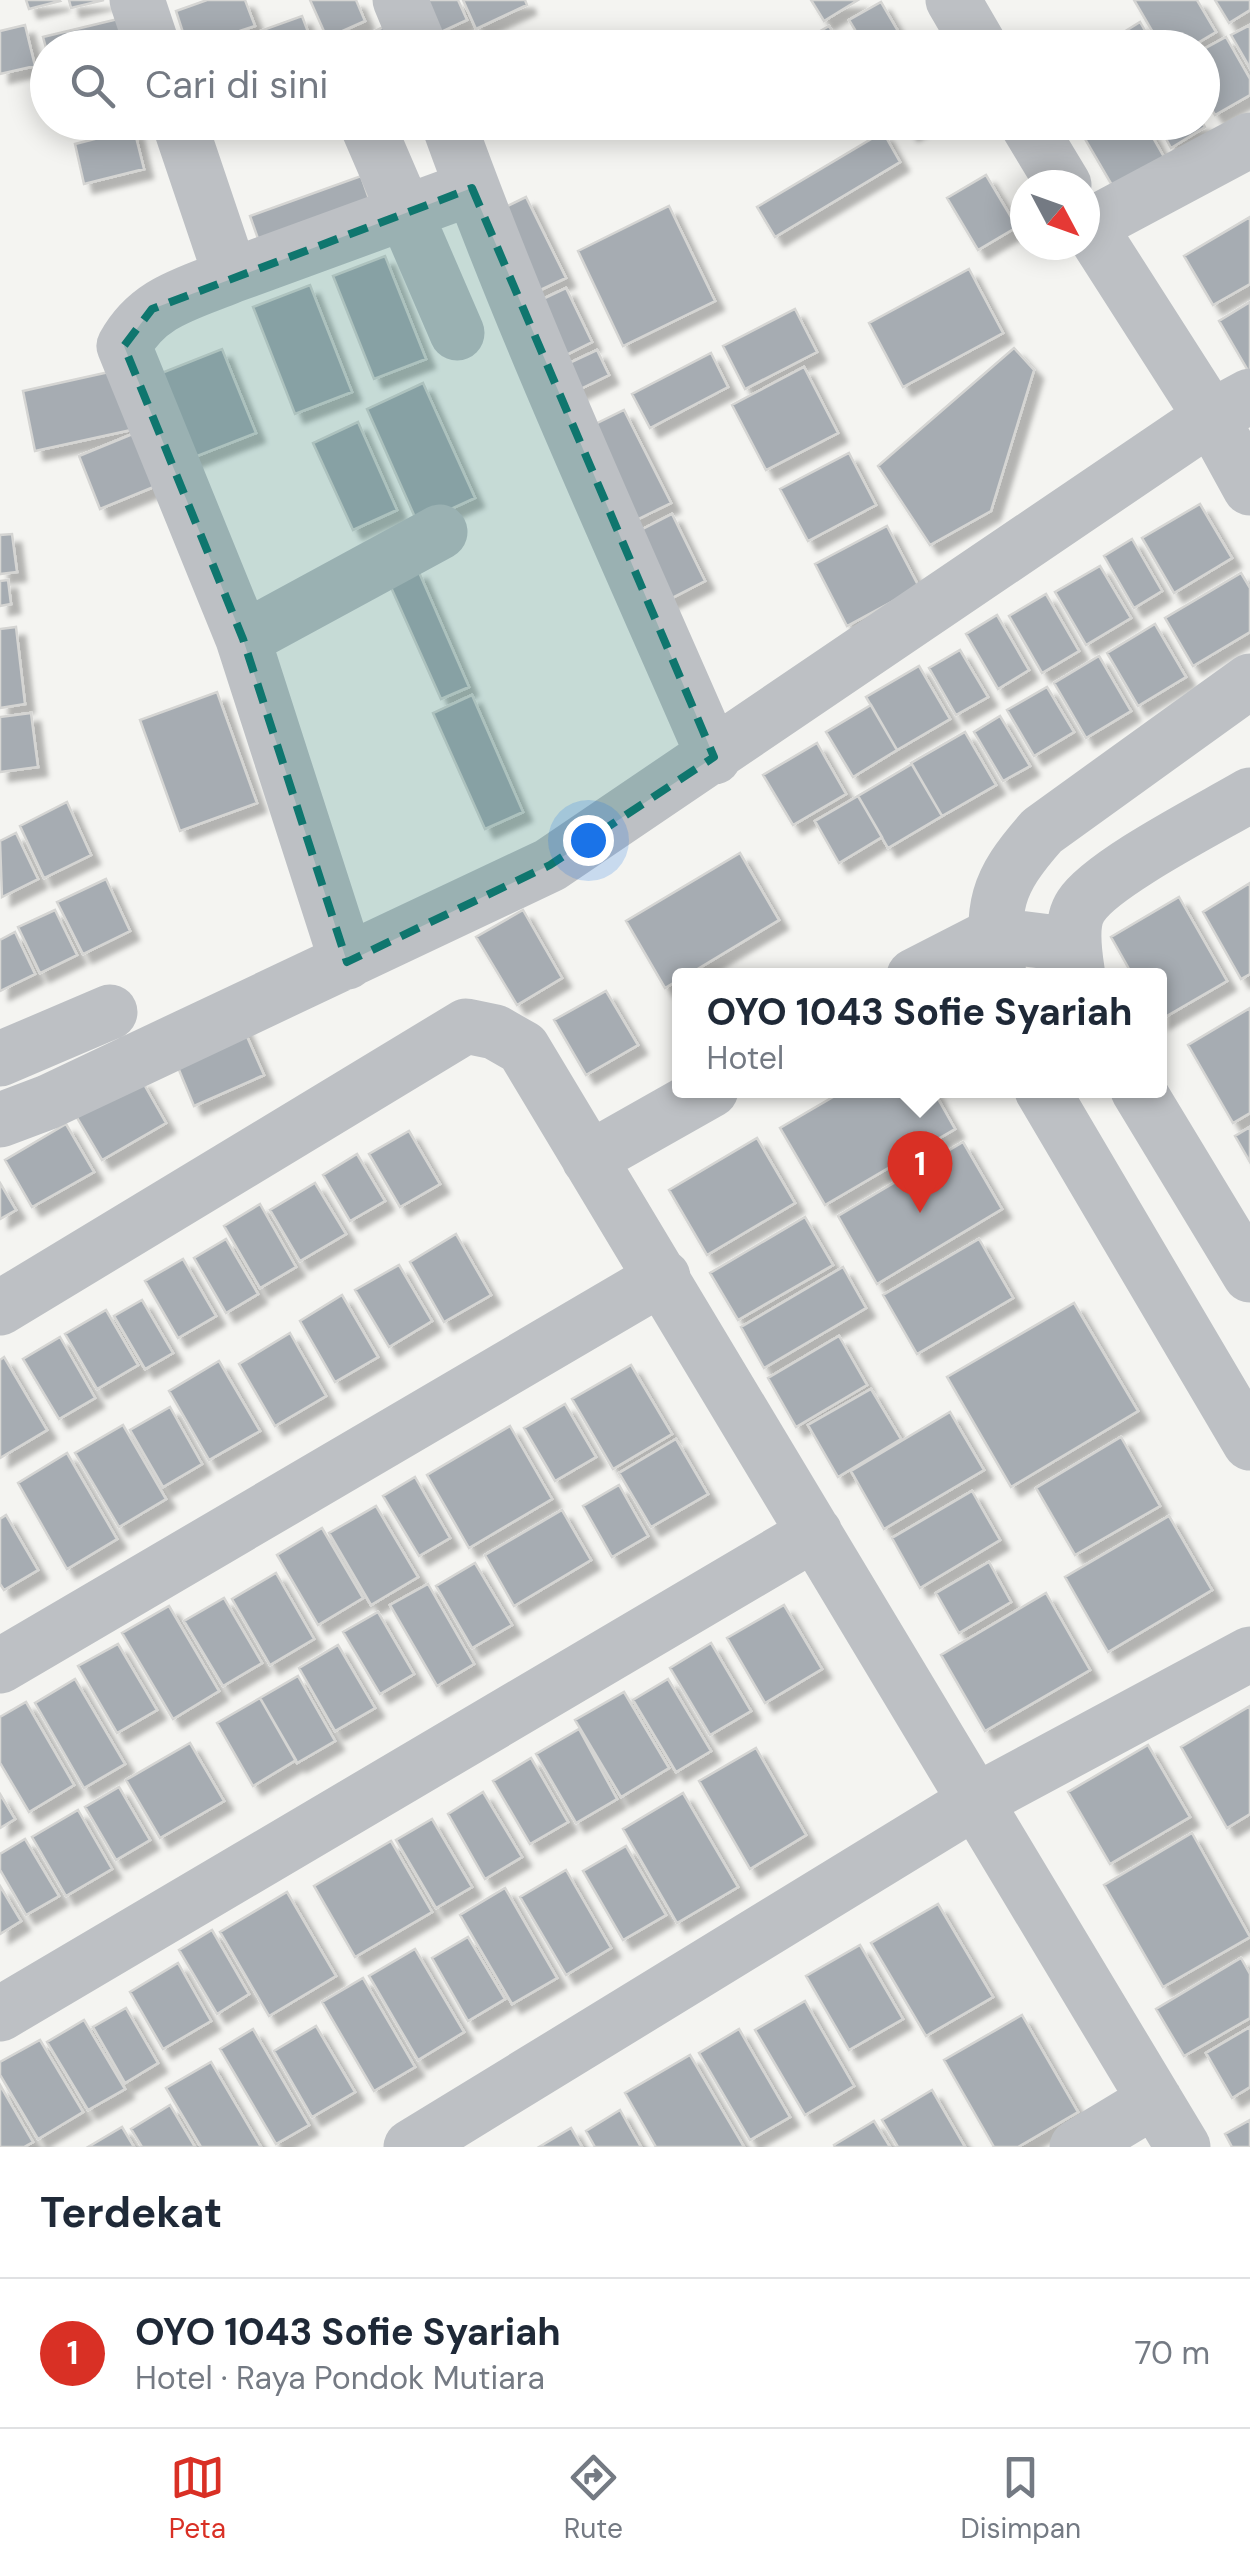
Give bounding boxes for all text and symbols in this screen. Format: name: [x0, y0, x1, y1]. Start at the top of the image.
search box: [30, 30, 1220, 140]
icon: search: [65, 58, 120, 113]
text: Cari di sini: [145, 60, 328, 110]
north arrow: [1010, 170, 1100, 260]
your location: [563, 815, 614, 866]
popup: [672, 968, 1167, 1098]
text: OYO 1043 Sofie Syariah: [707, 987, 1132, 1037]
text: Hotel: [707, 1037, 784, 1079]
pin: 1: [888, 1130, 952, 1213]
text: Terdekat: [40, 2185, 222, 2240]
text: OYO 1043 Sofie Syariah: [135, 2307, 561, 2357]
text: 1: [67, 2332, 78, 2374]
text: 70 m: [1134, 2332, 1210, 2374]
text: Hotel · Raya Pondok Mutiara: [135, 2357, 545, 2399]
tab: Peta: [169, 2450, 226, 2547]
tab: Rute: [564, 2450, 623, 2547]
tab: Disimpan: [961, 2450, 1081, 2547]

